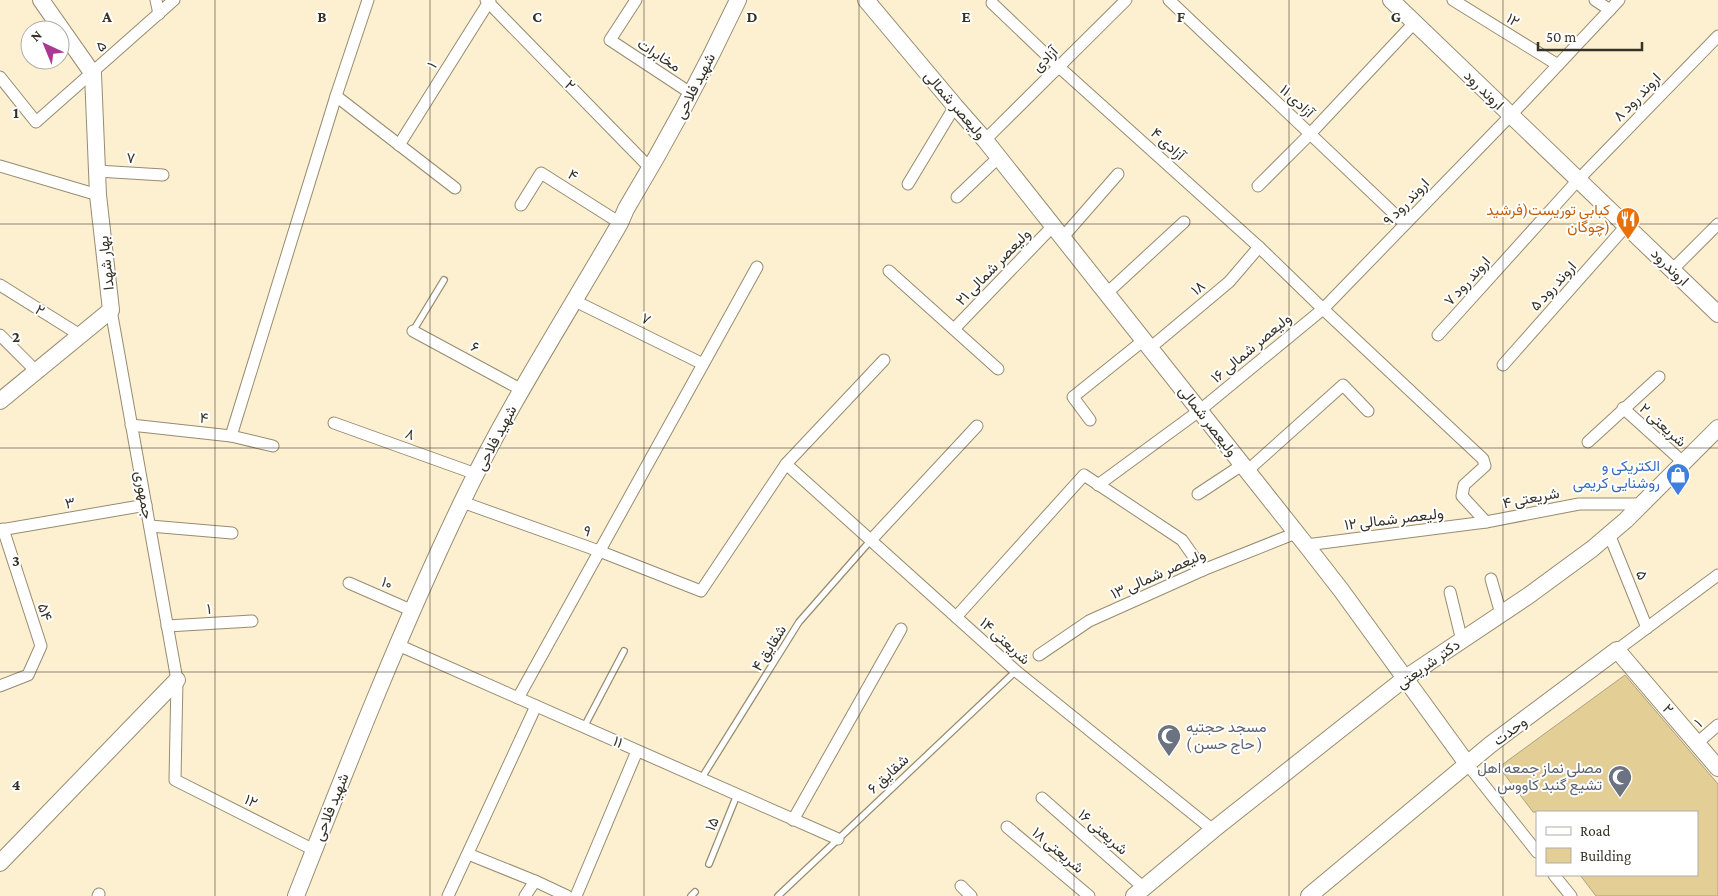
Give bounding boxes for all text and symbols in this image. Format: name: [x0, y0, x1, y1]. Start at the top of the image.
text: A: [101, 8, 112, 25]
text: B: [317, 8, 327, 25]
text: C: [532, 8, 542, 25]
text: D: [746, 8, 758, 25]
text: E: [961, 8, 971, 25]
text: F: [1177, 8, 1186, 25]
text: G: [1391, 8, 1401, 25]
street label: ۱۲: [1504, 10, 1523, 30]
north arrow: [20, 20, 70, 70]
scale bar: [1538, 20, 1642, 52]
text: N: [27, 26, 45, 45]
text: 50 m: [1546, 29, 1576, 45]
street label: مخابرات: [634, 35, 683, 76]
street label: ۵: [92, 37, 110, 55]
street label: آزادی: [1029, 42, 1063, 76]
street label: شهید فلاحی: [672, 50, 720, 122]
street label: ۱: [424, 59, 440, 71]
street label: اروند رود: [1460, 67, 1507, 113]
street label: ولیعصر شمالی: [920, 68, 989, 144]
street label: اروند رود ۸: [1610, 70, 1665, 125]
street label: ۲: [562, 77, 579, 93]
street label: آزادی ۱۱: [1275, 81, 1318, 123]
text: 1: [13, 104, 19, 121]
street label: آزادی ۴: [1146, 125, 1189, 166]
street label: ۷: [126, 150, 136, 166]
street label: ۴: [565, 166, 581, 184]
street label: اروند رود ۹: [1380, 175, 1433, 229]
place label: کبابی توریست(فرشید چوگان): [1486, 202, 1610, 237]
restaurant icon: کبابی توریست(فرشید چوگان): [1615, 206, 1641, 240]
street label: ولیعصر شمالی ۲۱: [953, 225, 1035, 310]
street label: بهار شهدا: [95, 235, 118, 291]
street label: اروندرود: [1647, 245, 1692, 289]
street label: اروند رود ۷: [1441, 253, 1494, 310]
street label: اروند رود ۵: [1527, 258, 1580, 315]
street label: ۱۸: [1188, 278, 1208, 298]
street label: ۲: [32, 301, 48, 319]
street label: ۷: [638, 310, 654, 328]
street label: ولیعصر شمالی ۱۶: [1208, 310, 1295, 388]
text: 2: [12, 328, 20, 345]
street label: ۶: [468, 338, 482, 356]
street label: ولیعصر شمالی: [1174, 383, 1240, 461]
street label: شریعتی ۲: [1635, 400, 1690, 451]
street label: شهید فلاحی: [472, 403, 522, 474]
street label: ۴: [199, 410, 210, 426]
street label: ۸: [403, 425, 417, 443]
place label: الکتریکی و روشنایی کریمی: [1573, 458, 1660, 493]
shop icon: الکتریکی و روشنایی کریمی: [1665, 462, 1691, 496]
street label: جمهوری: [130, 470, 156, 521]
street label: شریعتی ۴: [1501, 485, 1561, 513]
street label: ۳: [64, 494, 76, 512]
street label: ولیعصر شمالی ۱۲: [1343, 505, 1445, 535]
street label: ۹: [581, 522, 593, 540]
street label: ولیعصر شمالی ۱۳: [1108, 546, 1209, 604]
text: 3: [12, 552, 20, 569]
street label: ۵: [1633, 568, 1651, 582]
street label: ۱۰: [379, 574, 395, 592]
street label: ۵۴: [35, 601, 55, 623]
street label: ۱: [206, 601, 212, 617]
street label: شریعتی ۱۴: [975, 614, 1033, 669]
street label: شقایق ۴: [749, 622, 791, 675]
street label: دکتر شریعتی: [1393, 636, 1464, 693]
street label: ۲: [1659, 701, 1677, 717]
street label: وحدت: [1490, 713, 1531, 750]
street label: ۱: [1691, 716, 1705, 730]
place label: مسجد حجتیه ( حاج حسن ): [1186, 719, 1267, 755]
mosque icon: مسجد حجتیه ( حاج حسن ): [1156, 723, 1182, 757]
street label: ۱۱: [611, 733, 625, 751]
street label: شقایق ۶: [864, 751, 913, 798]
place label: مصلی نماز جمعه اهل تشیع گنبد کاووس: [1477, 760, 1602, 796]
mosque icon: مصلی نماز جمعه اهل تشیع گنبد کاووس: [1607, 764, 1633, 798]
street label: شهید فلاحی: [310, 771, 354, 844]
text: 4: [12, 776, 21, 793]
street label: ۱۲: [242, 791, 260, 811]
street label: شریعتی ۱۶: [1074, 806, 1131, 859]
legend: [1536, 811, 1698, 876]
street label: ۱۵: [702, 815, 722, 833]
text: Road: [1580, 823, 1611, 839]
street label: شریعتی ۱۸: [1028, 824, 1087, 878]
text: Building: [1580, 848, 1631, 865]

